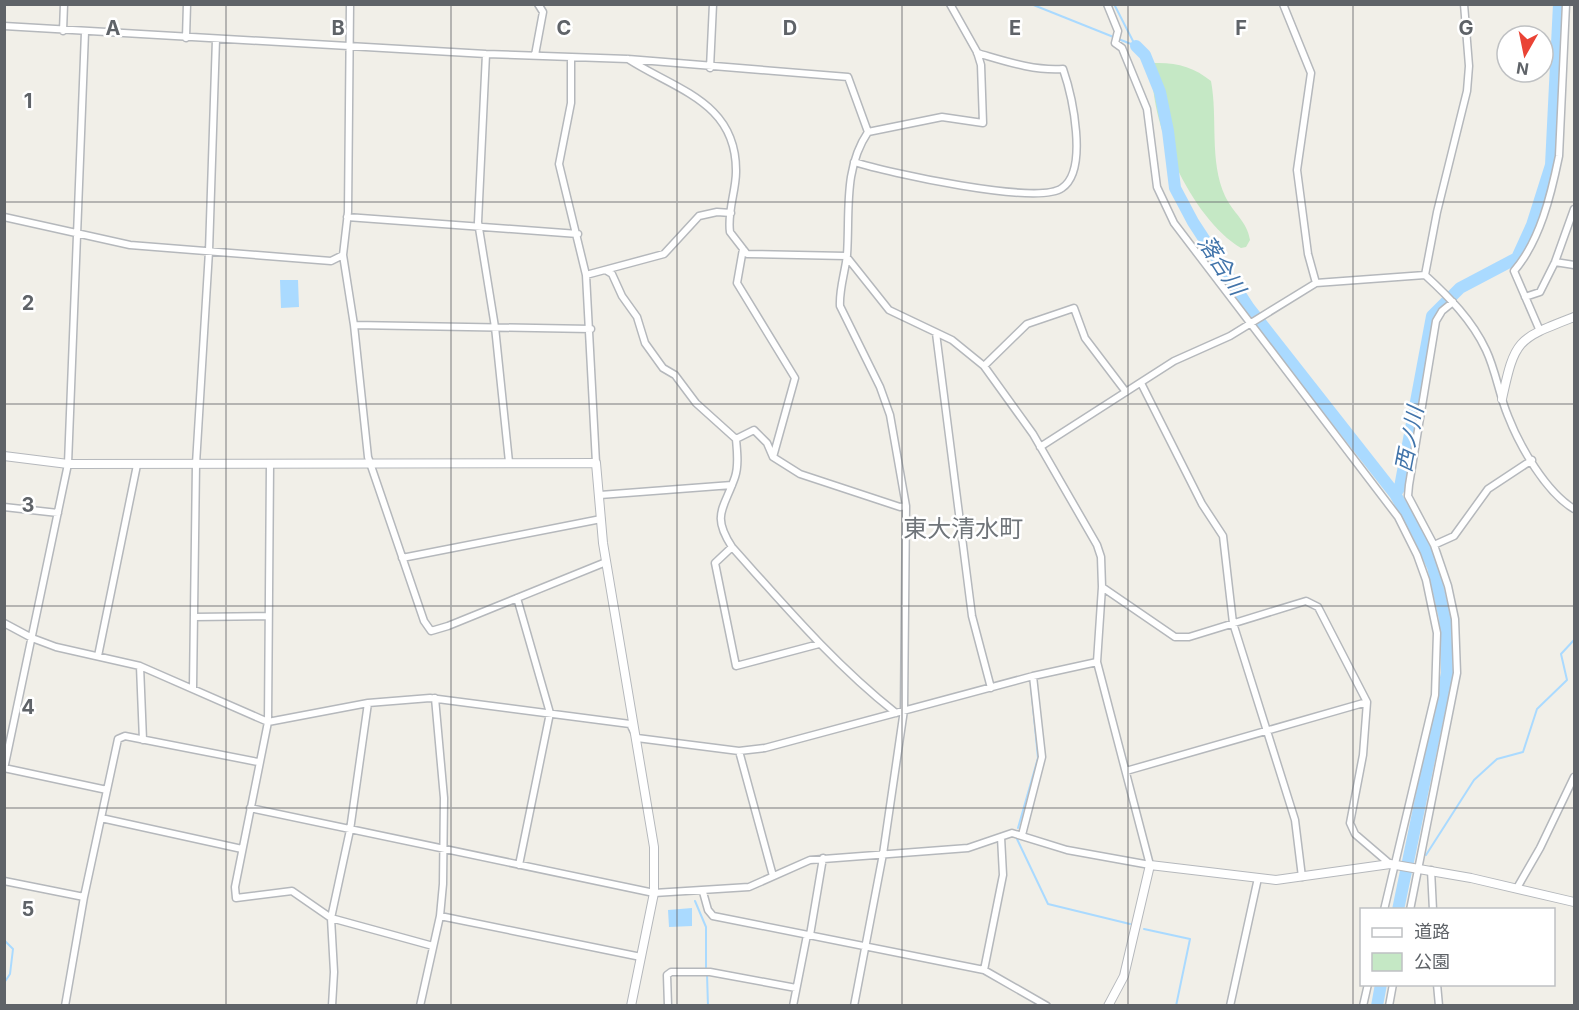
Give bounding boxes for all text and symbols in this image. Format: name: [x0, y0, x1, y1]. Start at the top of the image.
text: A: [106, 16, 121, 40]
text: B: [331, 16, 345, 40]
text: C: [557, 16, 571, 40]
text: D: [783, 16, 797, 40]
text: E: [1009, 16, 1021, 40]
text: F: [1235, 16, 1247, 40]
text: G: [1458, 16, 1474, 40]
north arrow: [1495, 24, 1555, 84]
text: N: [1515, 58, 1530, 80]
text: 1: [24, 89, 32, 113]
water label: 落合川: [1193, 230, 1252, 301]
text: 2: [22, 291, 34, 315]
water label: 西ノ川: [1390, 402, 1428, 474]
text: 3: [22, 493, 34, 517]
district label: 東大清水町: [903, 514, 1023, 543]
text: 4: [21, 695, 35, 719]
text: 5: [22, 897, 34, 921]
legend: [1360, 908, 1555, 986]
text: 道路: [1414, 921, 1450, 942]
text: 公園: [1414, 951, 1450, 972]

